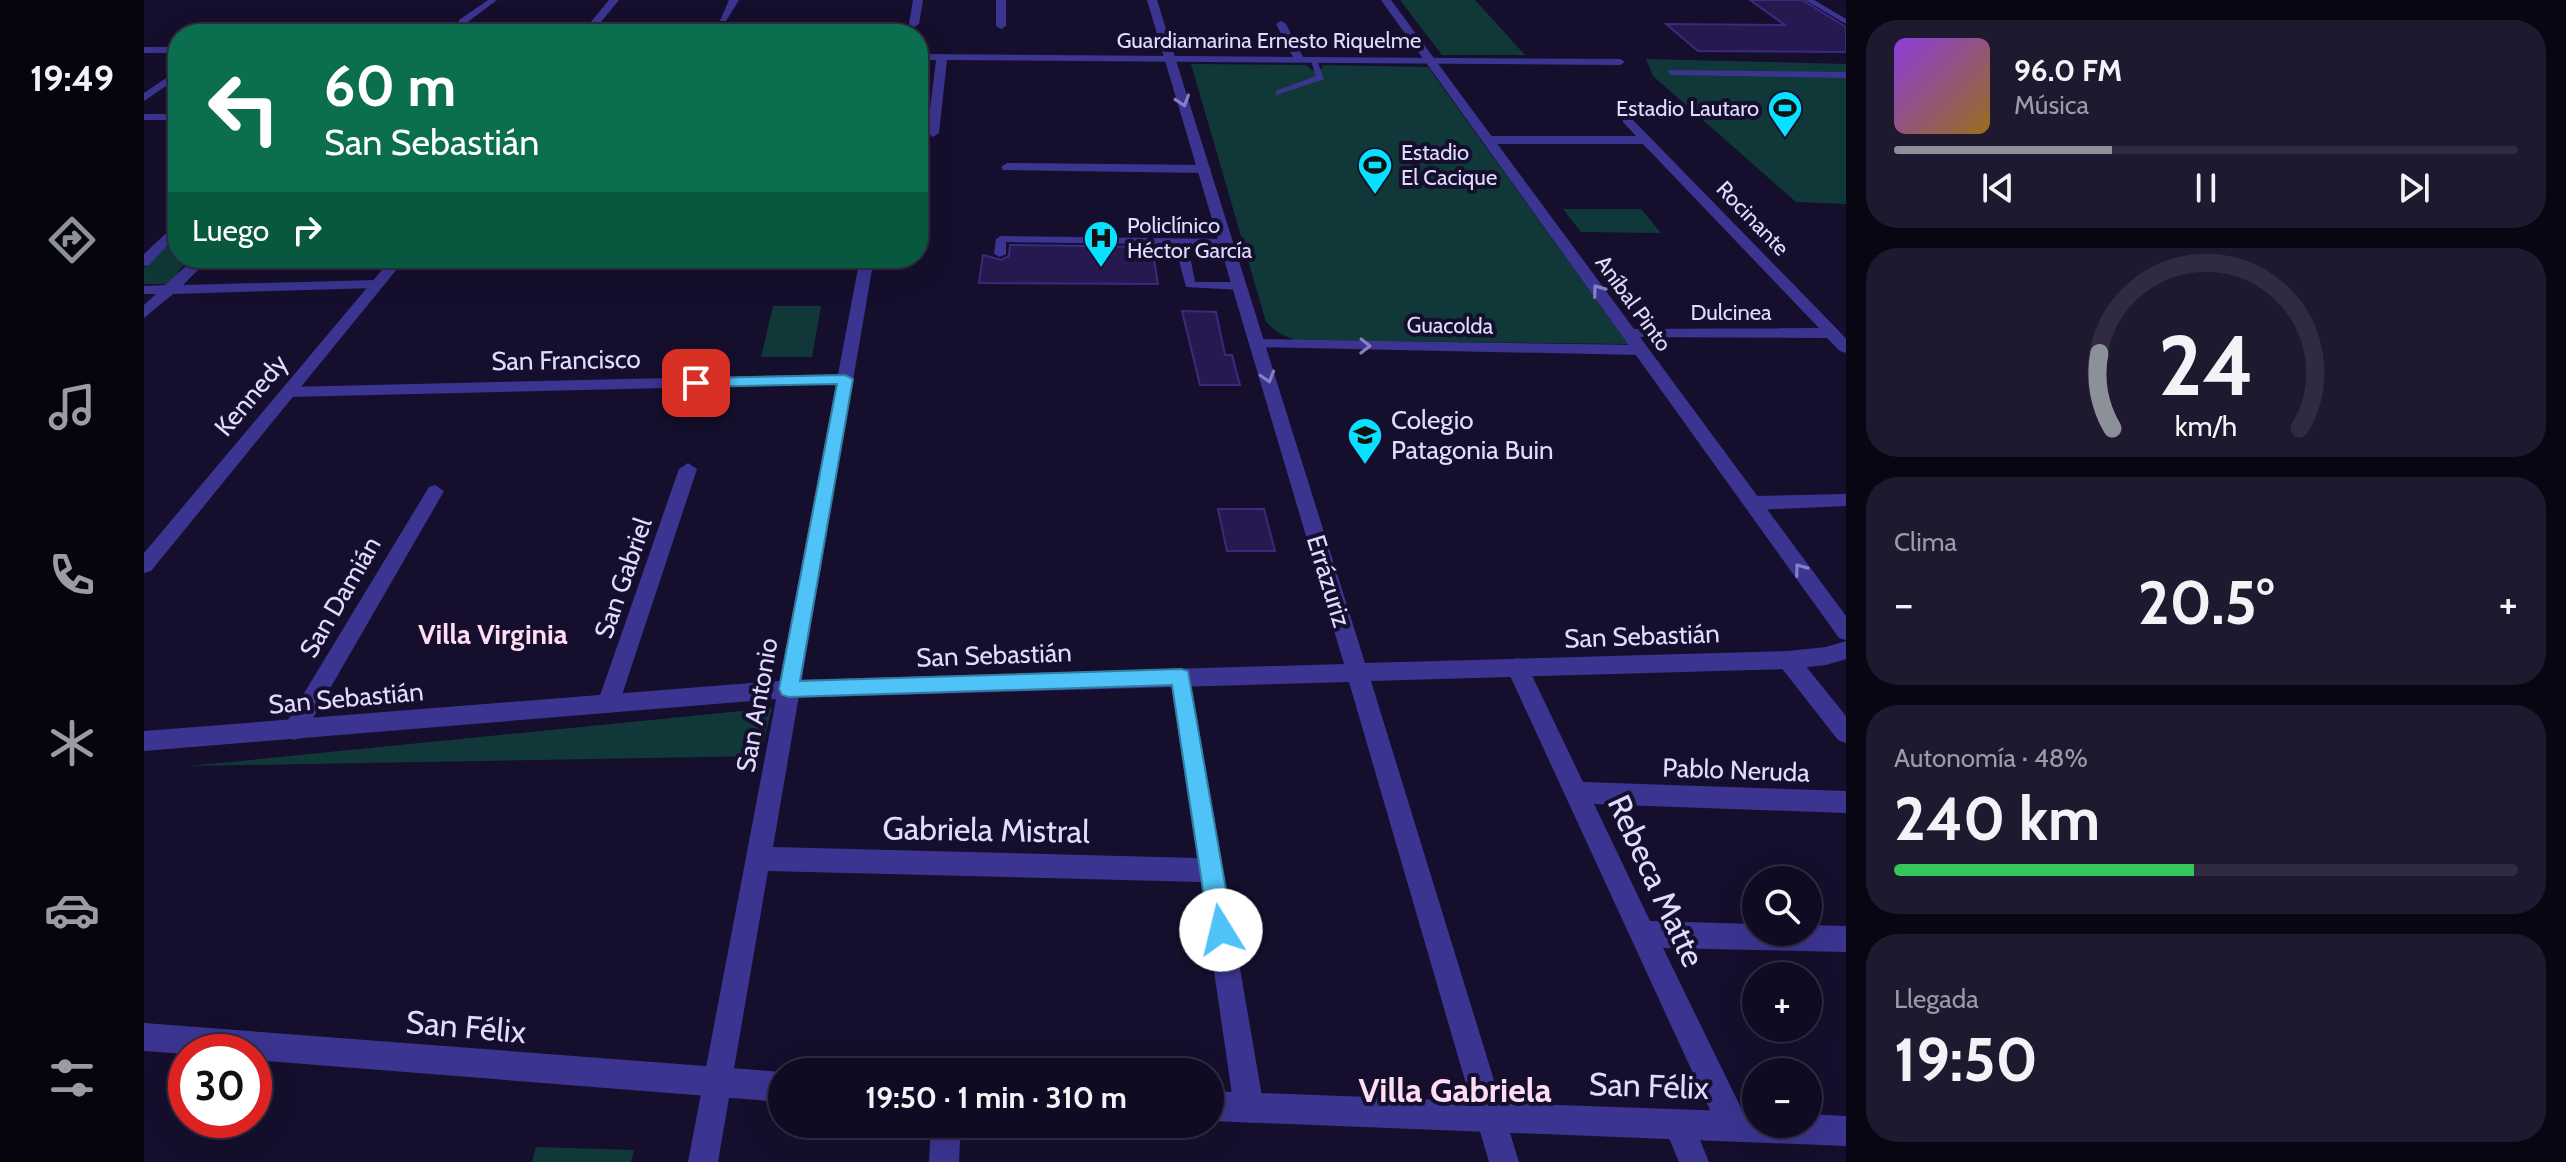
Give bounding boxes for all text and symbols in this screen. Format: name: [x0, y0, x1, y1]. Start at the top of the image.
street label: Guardiamarina Ernesto Riquelme: [1117, 27, 1421, 54]
text: 60 m: [324, 52, 456, 120]
text: 96.0 FM: [2014, 52, 2122, 89]
text: 19:49: [30, 56, 114, 100]
icon: left: [192, 56, 296, 160]
sports icon: Estadio Lautaro: [1766, 89, 1804, 139]
text: Música: [2014, 89, 2089, 121]
one-way arrow: [1174, 94, 1190, 108]
place label: Estadio Lautaro: [1616, 95, 1759, 122]
text: San Sebastián: [324, 120, 539, 164]
place label: Estadio El Cacique: [1401, 139, 1497, 191]
sports icon: Estadio El Cacique: [1356, 146, 1394, 196]
icon: previous: [1976, 166, 2020, 210]
icon: pause: [2184, 166, 2228, 210]
icon: next: [2392, 166, 2436, 210]
street label: Rocinante: [1711, 175, 1795, 261]
icon: right: [285, 208, 329, 252]
icon: directions: [44, 212, 100, 268]
text: Luego: [192, 212, 269, 249]
place label: Policlínico Héctor García: [1127, 212, 1252, 264]
hospital icon: Policlínico Héctor García: [1082, 219, 1120, 269]
street label: Aníbal Pinto: [1590, 250, 1677, 357]
one-way arrow: [1593, 285, 1608, 299]
street label: Dulcinea: [1690, 299, 1772, 326]
street label: Guacolda: [1407, 311, 1494, 340]
text: 24: [2158, 314, 2254, 415]
one-way arrow: [1359, 337, 1372, 355]
street label: San Francisco: [491, 343, 641, 377]
street label: Kennedy: [208, 348, 294, 442]
pin: [662, 349, 730, 417]
icon: arrive: [674, 361, 718, 405]
one-way arrow: [1259, 369, 1275, 383]
icon: music: [44, 379, 100, 435]
place label: Colegio Patagonia Buin: [1391, 404, 1554, 466]
text: km/h: [2175, 408, 2237, 443]
school or university icon: Colegio Patagonia Buin: [1346, 416, 1384, 466]
street label: San Gabriel: [587, 513, 659, 643]
text: Clima: [1894, 526, 1957, 558]
street label: San Damián: [293, 531, 387, 663]
street label: Errázuriz: [1300, 531, 1358, 631]
icon: phone: [44, 547, 100, 603]
one-way arrow: [1796, 563, 1810, 577]
text: 20.5°: [2138, 566, 2274, 639]
text: −: [1894, 577, 1913, 630]
text: +: [2499, 577, 2518, 630]
district label: Villa Virginia: [418, 617, 568, 651]
street label: San Sebastián: [1564, 617, 1720, 655]
street label: San Antonio: [729, 635, 785, 775]
street label: San Sebastián: [916, 636, 1072, 674]
street label: San Sebastián: [267, 675, 425, 721]
icon: climate: [44, 715, 100, 771]
text: Autonomía · 48%: [1894, 742, 2088, 774]
street label: Pablo Neruda: [1662, 751, 1811, 789]
text: 240 km: [1894, 782, 2100, 855]
street label: Rebeca Matte: [1600, 789, 1713, 973]
street label: Gabriela Mistral: [882, 808, 1090, 851]
map controls: [1742, 866, 1822, 1138]
button: search: [1742, 866, 1822, 946]
icon: car: [44, 882, 100, 938]
position arrow: [1179, 888, 1263, 972]
button: +: [1742, 962, 1822, 1042]
text: Llegada: [1894, 983, 1979, 1015]
street label: San Félix: [404, 1002, 528, 1051]
text: 19:50: [1894, 1023, 2038, 1096]
speed limit sign: 30: [168, 1034, 272, 1138]
icon: filters: [44, 1050, 100, 1106]
button: −: [1742, 1058, 1822, 1138]
street label: San Félix: [1588, 1064, 1710, 1107]
district label: Villa Gabriela: [1358, 1069, 1552, 1111]
text: 19:50 · 1 min · 310 m: [865, 1079, 1127, 1116]

